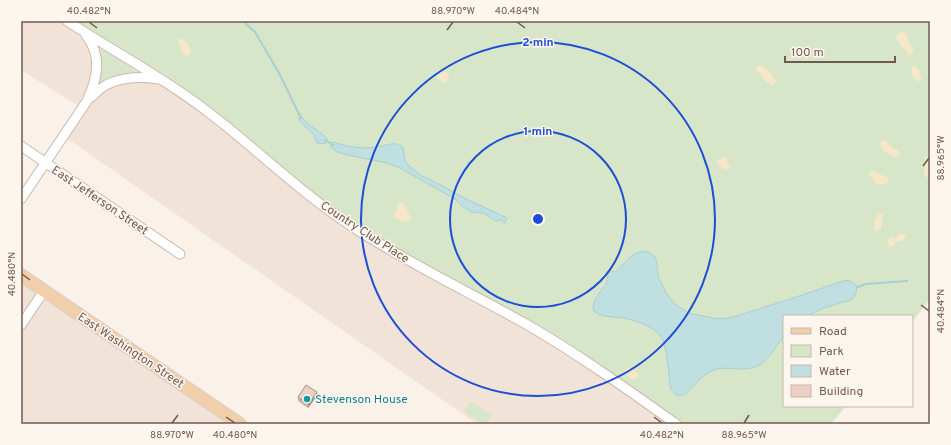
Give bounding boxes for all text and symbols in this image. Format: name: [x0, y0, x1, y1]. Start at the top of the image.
text: 40.482°N: [67, 5, 111, 18]
text: 88.970°W: [431, 5, 475, 18]
text: 40.484°N: [495, 5, 539, 18]
text: 2 min: [522, 35, 554, 51]
scale bar: [785, 38, 895, 64]
text: 100 m: [791, 45, 824, 61]
text: 1 min: [524, 124, 552, 140]
text: 88.965°W: [935, 135, 948, 181]
street label: East Jefferson Street: [48, 163, 151, 239]
street label: Country Club Place: [317, 198, 412, 268]
centre of rings: [531, 212, 545, 226]
text: 40.480°N: [6, 252, 19, 296]
text: 40.484°N: [935, 289, 948, 333]
street label: East Washington Street: [74, 309, 187, 392]
legend: [783, 315, 913, 407]
text: Road: [819, 324, 847, 340]
text: Park: [819, 344, 844, 360]
text: Water: [819, 364, 851, 380]
text: Building: [819, 384, 863, 400]
place label: Stevenson House: [315, 392, 408, 408]
marker: Stevenson House: [302, 394, 312, 404]
text: 88.970°W: [150, 429, 194, 442]
text: 40.480°N: [213, 429, 257, 442]
text: 40.482°N: [640, 429, 684, 442]
text: 88.965°W: [721, 429, 767, 442]

